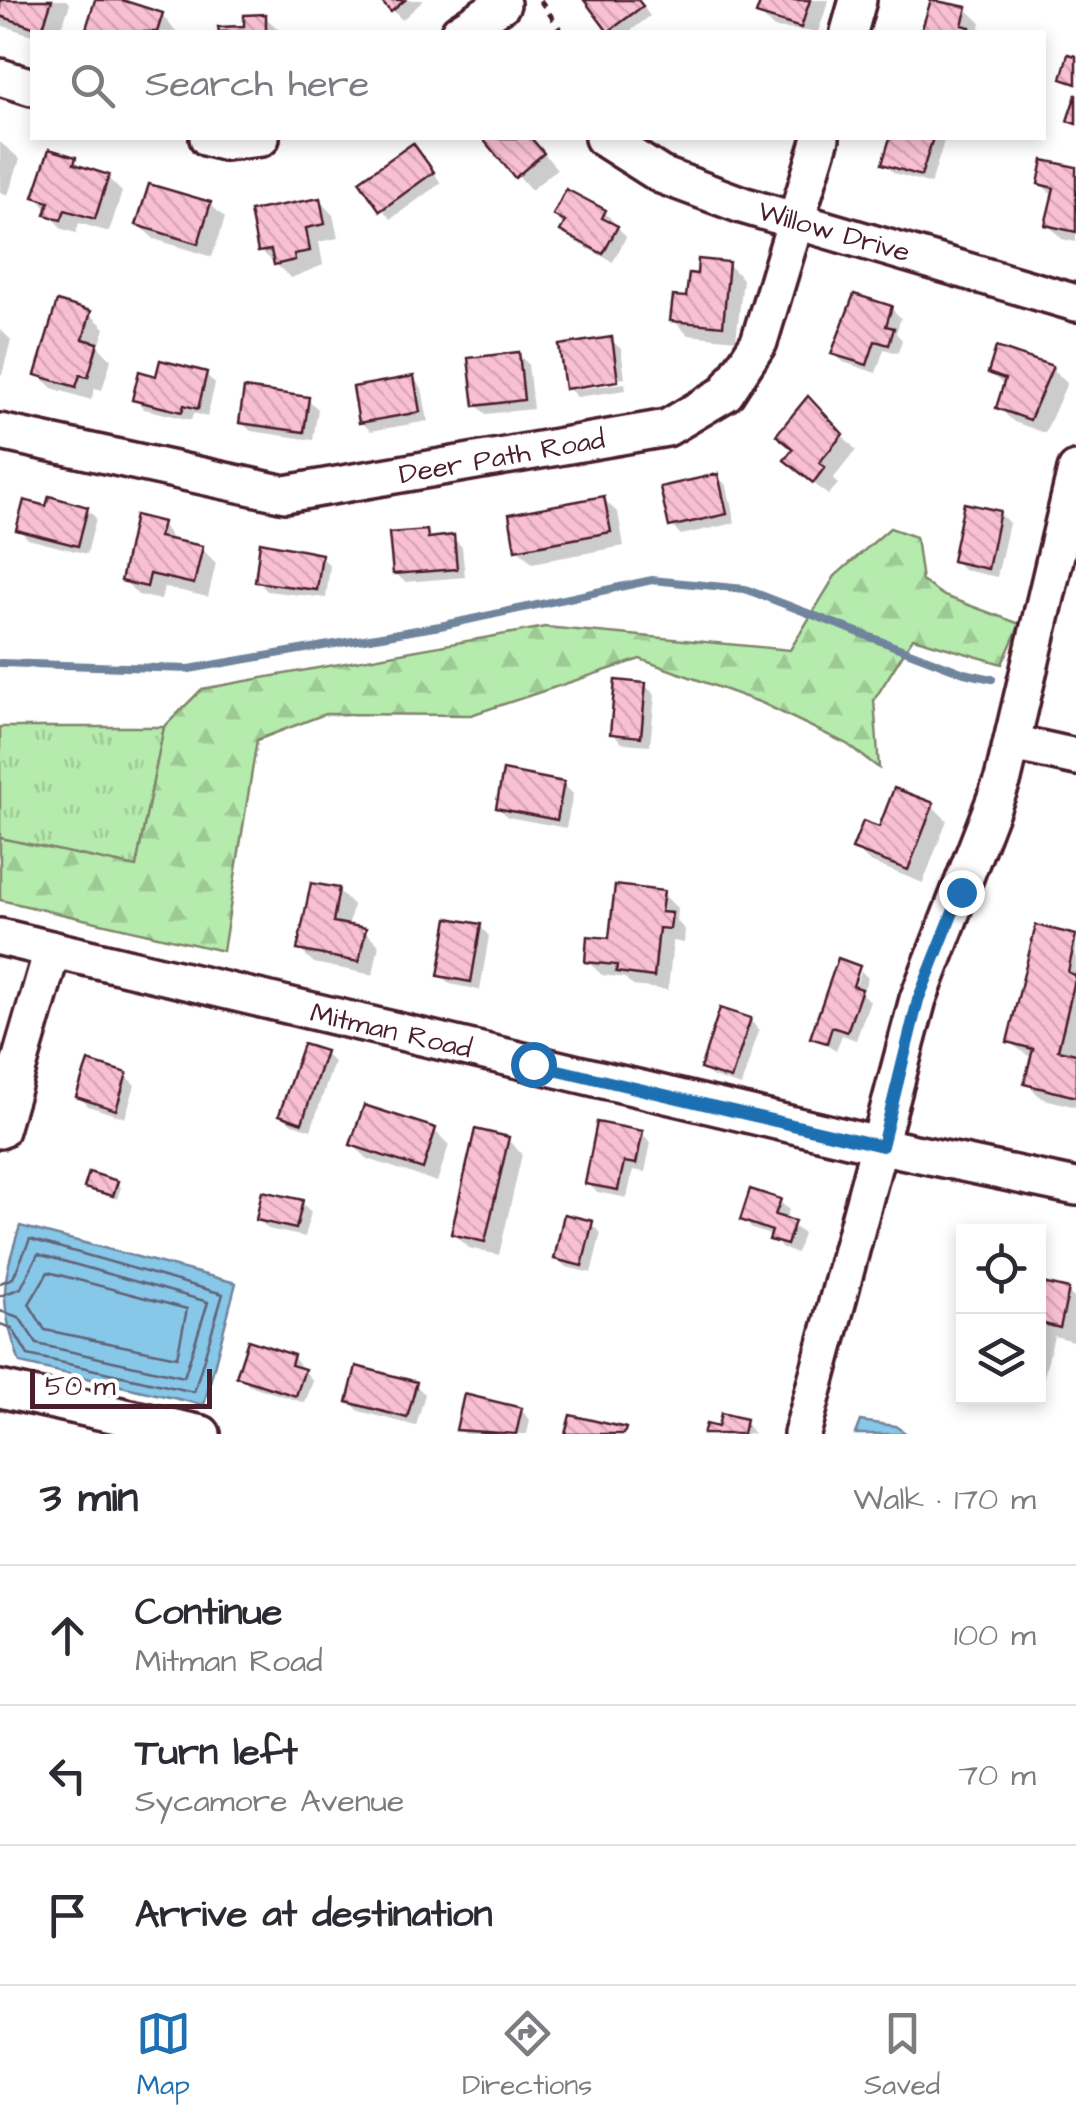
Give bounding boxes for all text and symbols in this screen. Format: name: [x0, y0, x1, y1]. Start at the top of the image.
search box: [30, 30, 1046, 140]
icon: search: [65, 58, 120, 113]
text: Search here: [145, 59, 369, 111]
street label: Willow Drive: [753, 192, 915, 272]
street label: Deer Path Road: [396, 420, 608, 494]
route end: [939, 870, 985, 916]
street label: Mitman Road: [307, 994, 475, 1068]
route start: [511, 1042, 557, 1088]
map controls: [956, 1224, 1046, 1404]
button: locate: [956, 1224, 1046, 1314]
button: layers: [956, 1314, 1046, 1404]
scale bar: [30, 1364, 212, 1408]
text: 50 m: [45, 1367, 116, 1406]
text: 3 min: [40, 1470, 138, 1528]
text: Walk · 170 m: [853, 1477, 1036, 1522]
text: Continue: [135, 1587, 282, 1639]
icon: ahead: [40, 1608, 95, 1663]
text: 100 m: [954, 1613, 1036, 1658]
text: Mitman Road: [135, 1639, 323, 1684]
text: Turn left: [135, 1727, 298, 1779]
icon: left: [40, 1748, 95, 1803]
text: 70 m: [958, 1753, 1036, 1798]
text: Sycamore Avenue: [135, 1779, 404, 1824]
icon: arrive: [40, 1888, 95, 1943]
text: Arrive at destination: [135, 1889, 492, 1941]
tab: Map: [136, 2006, 191, 2105]
tab: Directions: [462, 2006, 592, 2105]
tab: Saved: [864, 2006, 940, 2105]

